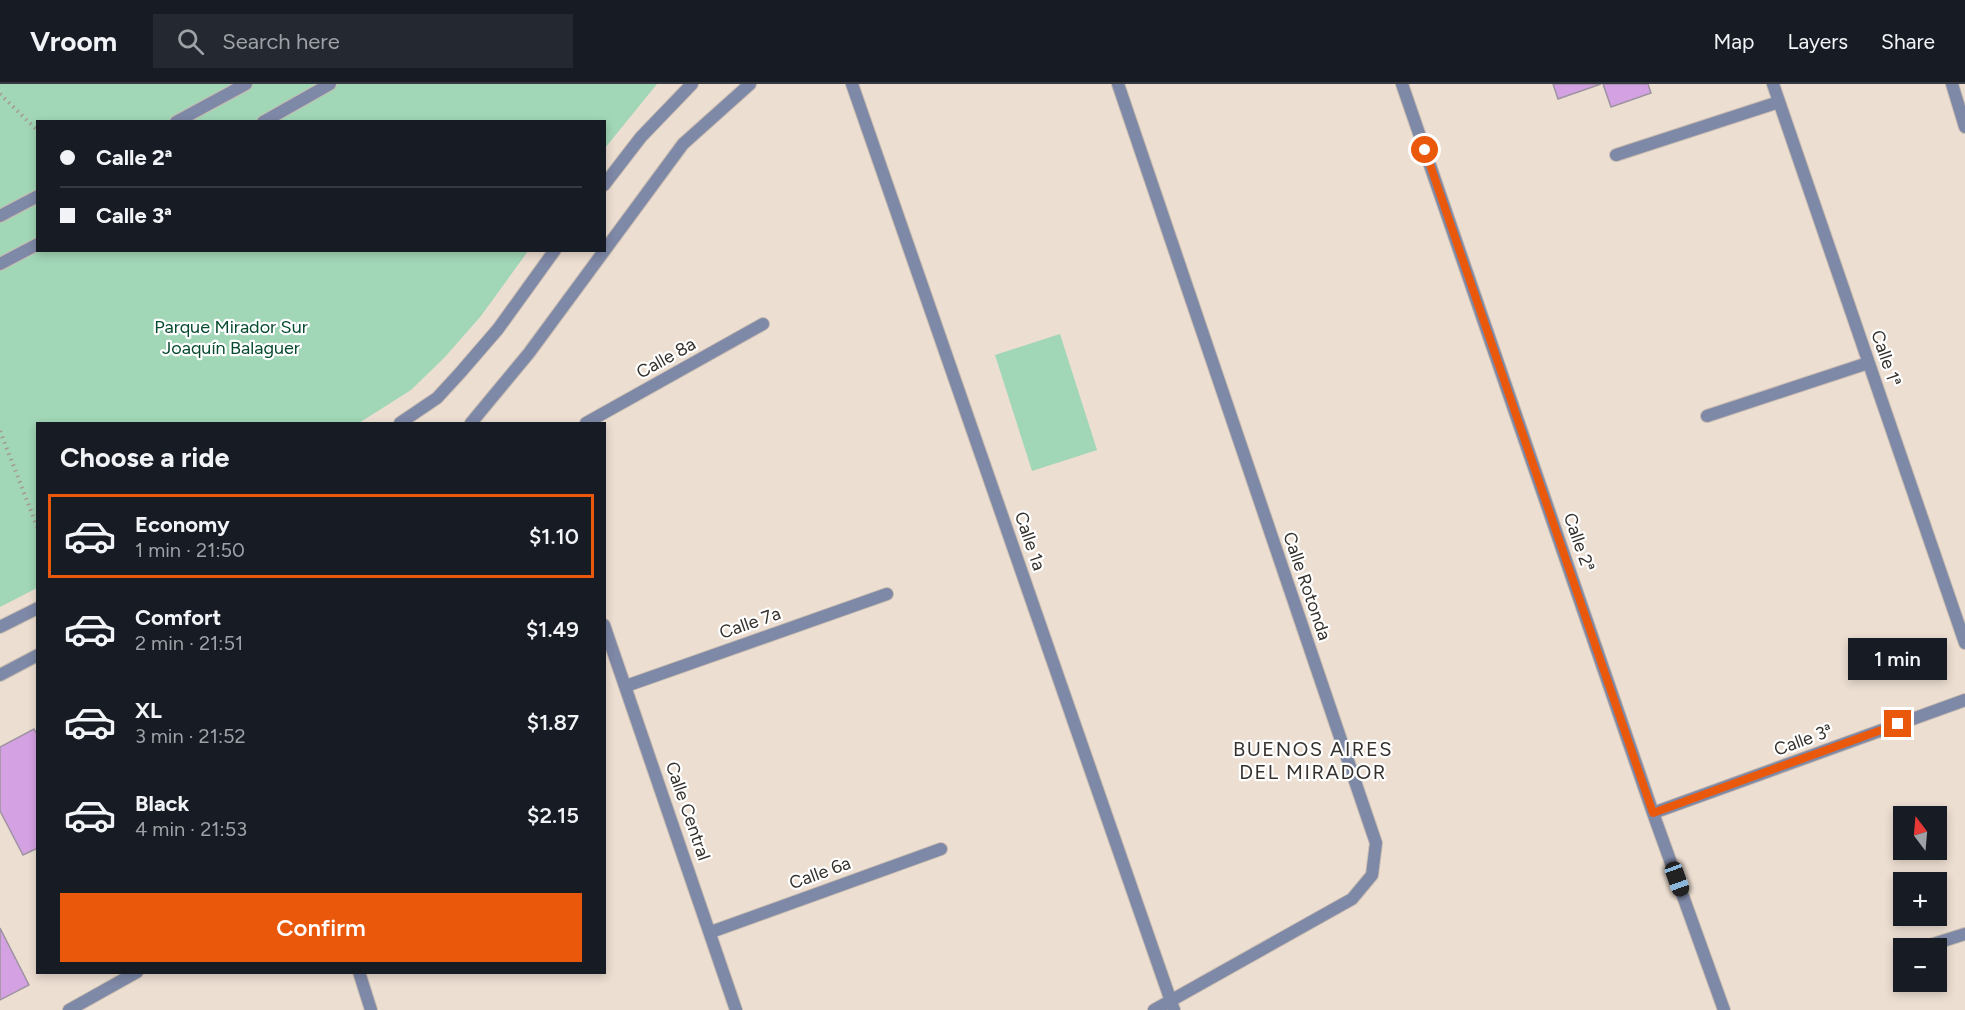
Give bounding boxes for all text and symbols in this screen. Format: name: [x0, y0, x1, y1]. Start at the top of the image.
search box: [153, 14, 573, 68]
text: Vroom: [30, 24, 117, 58]
icon: search: [174, 25, 207, 58]
text: Search here: [222, 28, 340, 55]
text: Map: [1714, 29, 1754, 54]
text: Layers: [1787, 29, 1848, 54]
text: Share: [1881, 29, 1935, 54]
route start: [1411, 136, 1438, 163]
text: Calle 2ª: [96, 144, 172, 171]
text: Calle 3ª: [96, 202, 172, 229]
park label: Parque Mirador Sur Joaquín Balaguer: [154, 316, 308, 359]
street label: Calle 1ª: [1866, 327, 1906, 389]
street label: Calle 8a: [632, 333, 700, 383]
text: Choose a ride: [60, 441, 229, 474]
icon: car: [63, 509, 117, 563]
street label: Calle 1a: [1010, 509, 1050, 573]
street label: Calle 2ª: [1559, 510, 1599, 574]
text: Economy: [135, 511, 230, 538]
text: $1.10: [529, 523, 579, 550]
street label: Calle Rotonda: [1278, 529, 1336, 643]
text: 1 min · 21:50: [135, 538, 245, 562]
icon: car: [63, 602, 117, 656]
street label: Calle 7a: [717, 602, 783, 644]
text: Comfort: [135, 604, 221, 631]
text: $1.49: [526, 616, 579, 643]
text: 2 min · 21:51: [135, 631, 243, 655]
callout: 1 min: [1848, 637, 1948, 679]
text: 1 min: [1874, 647, 1921, 671]
icon: car: [63, 695, 117, 749]
text: XL: [135, 697, 162, 724]
text: $1.87: [527, 709, 579, 736]
route end: [1884, 710, 1911, 737]
street label: Calle 3ª: [1771, 719, 1835, 761]
text: 3 min · 21:52: [135, 724, 246, 748]
district label: BUENOS AIRES DEL MIRADOR: [1233, 737, 1393, 784]
street label: Calle Central: [661, 759, 715, 863]
icon: car: [63, 788, 117, 842]
text: Black: [135, 790, 189, 817]
text: $2.15: [527, 802, 579, 829]
north arrow: [1893, 806, 1947, 860]
map controls: [1893, 806, 1947, 992]
text: 4 min · 21:53: [135, 817, 247, 841]
street label: Calle 6a: [786, 852, 854, 894]
car: [1662, 859, 1692, 899]
button: +: [1893, 872, 1947, 926]
button: Confirm: [60, 893, 582, 962]
button: −: [1893, 938, 1947, 992]

